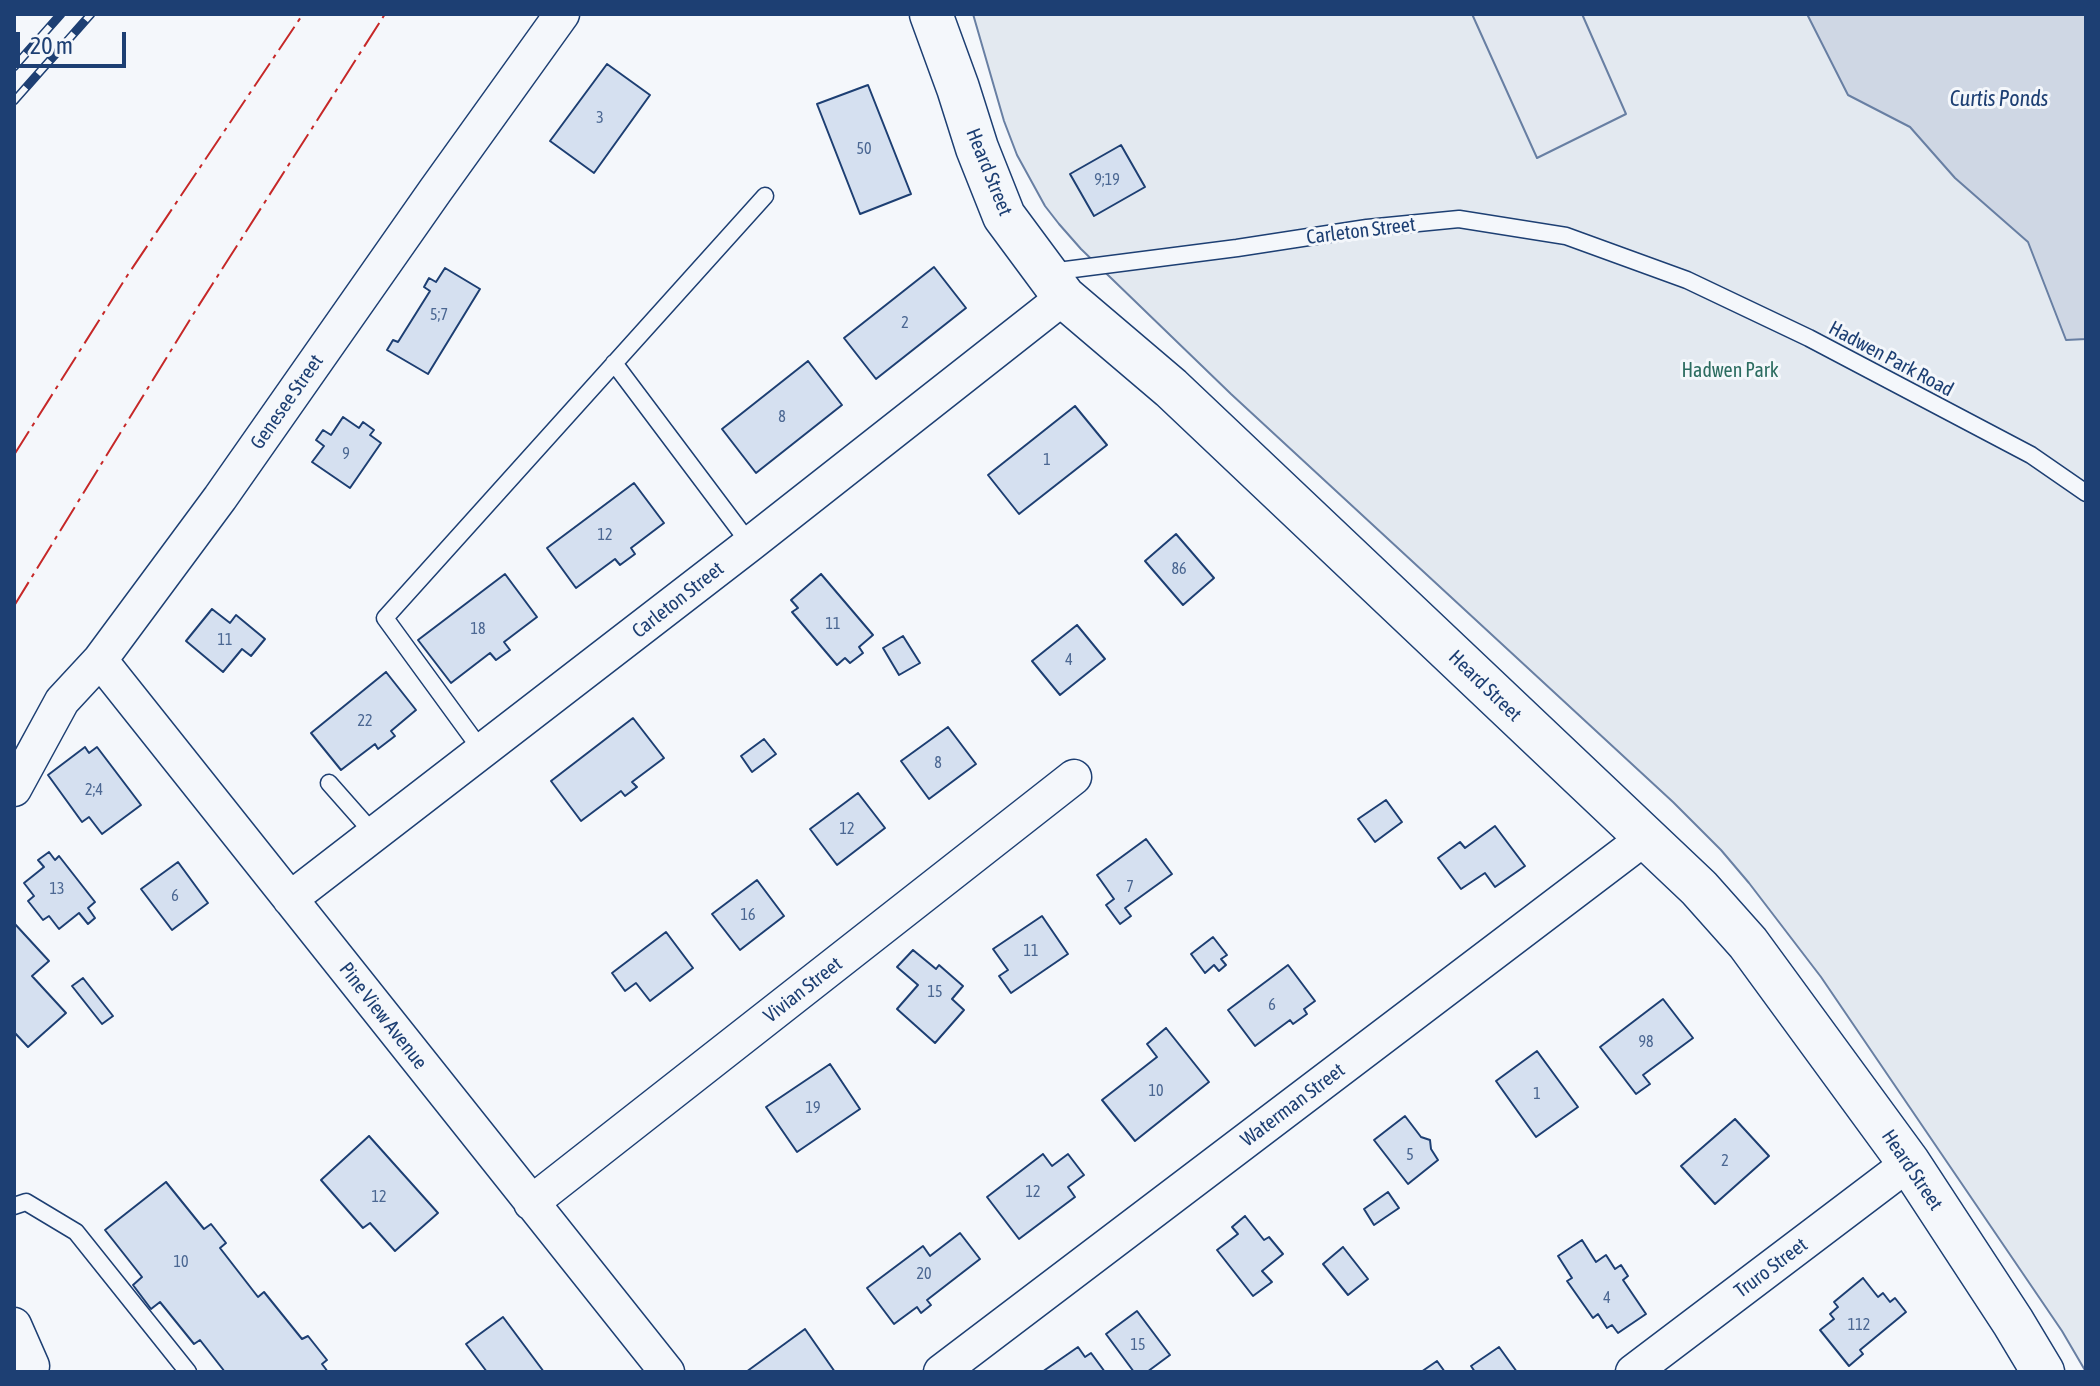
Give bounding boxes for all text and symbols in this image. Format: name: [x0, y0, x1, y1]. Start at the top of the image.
scale bar: [20, 16, 130, 66]
text: 20 m: [30, 32, 73, 59]
water label: Curtis Ponds: [1950, 86, 2048, 112]
house number: 3: [596, 108, 604, 128]
street label: Heard Street: [961, 125, 1017, 219]
house number: 50: [856, 139, 872, 159]
house number: 9;19: [1094, 170, 1120, 190]
street label: Carleton Street: [1305, 212, 1417, 250]
house number: 5;7: [430, 305, 448, 325]
house number: 2: [901, 313, 909, 333]
street label: Hadwen Park Road: [1824, 316, 1958, 402]
street label: Genesee Street: [246, 350, 328, 454]
park label: Hadwen Park: [1681, 359, 1779, 383]
house number: 8: [778, 407, 786, 427]
house number: 9: [342, 444, 350, 464]
house number: 1: [1043, 450, 1051, 470]
house number: 12: [597, 525, 613, 545]
street label: Carleton Street: [627, 557, 729, 643]
house number: 86: [1171, 559, 1187, 579]
house number: 11: [825, 614, 841, 634]
house number: 18: [470, 619, 486, 639]
house number: 11: [217, 630, 233, 650]
street label: Heard Street: [1444, 645, 1526, 727]
house number: 4: [1065, 650, 1073, 670]
house number: 22: [357, 711, 373, 731]
house number: 8: [934, 753, 942, 773]
house number: 2;4: [85, 780, 103, 800]
house number: 12: [839, 819, 855, 839]
house number: 7: [1126, 877, 1134, 897]
house number: 13: [49, 879, 65, 899]
house number: 6: [171, 886, 179, 906]
house number: 16: [740, 905, 756, 925]
house number: 11: [1023, 941, 1039, 961]
street label: Vivian Street: [759, 952, 847, 1028]
street label: Pine View Avenue: [334, 958, 432, 1074]
house number: 15: [927, 982, 943, 1002]
house number: 6: [1268, 995, 1276, 1015]
house number: 98: [1638, 1032, 1654, 1052]
street label: Waterman Street: [1236, 1058, 1350, 1152]
house number: 10: [1148, 1081, 1164, 1101]
house number: 1: [1533, 1084, 1541, 1104]
house number: 19: [805, 1098, 821, 1118]
street label: Heard Street: [1876, 1125, 1948, 1215]
house number: 5: [1406, 1145, 1414, 1165]
house number: 2: [1721, 1151, 1729, 1171]
house number: 12: [1025, 1182, 1041, 1202]
house number: 12: [371, 1187, 387, 1207]
street label: Truro Street: [1730, 1233, 1812, 1303]
house number: 10: [173, 1252, 189, 1272]
house number: 20: [916, 1264, 932, 1284]
house number: 4: [1603, 1288, 1611, 1308]
house number: 112: [1848, 1315, 1870, 1335]
house number: 15: [1130, 1335, 1146, 1355]

